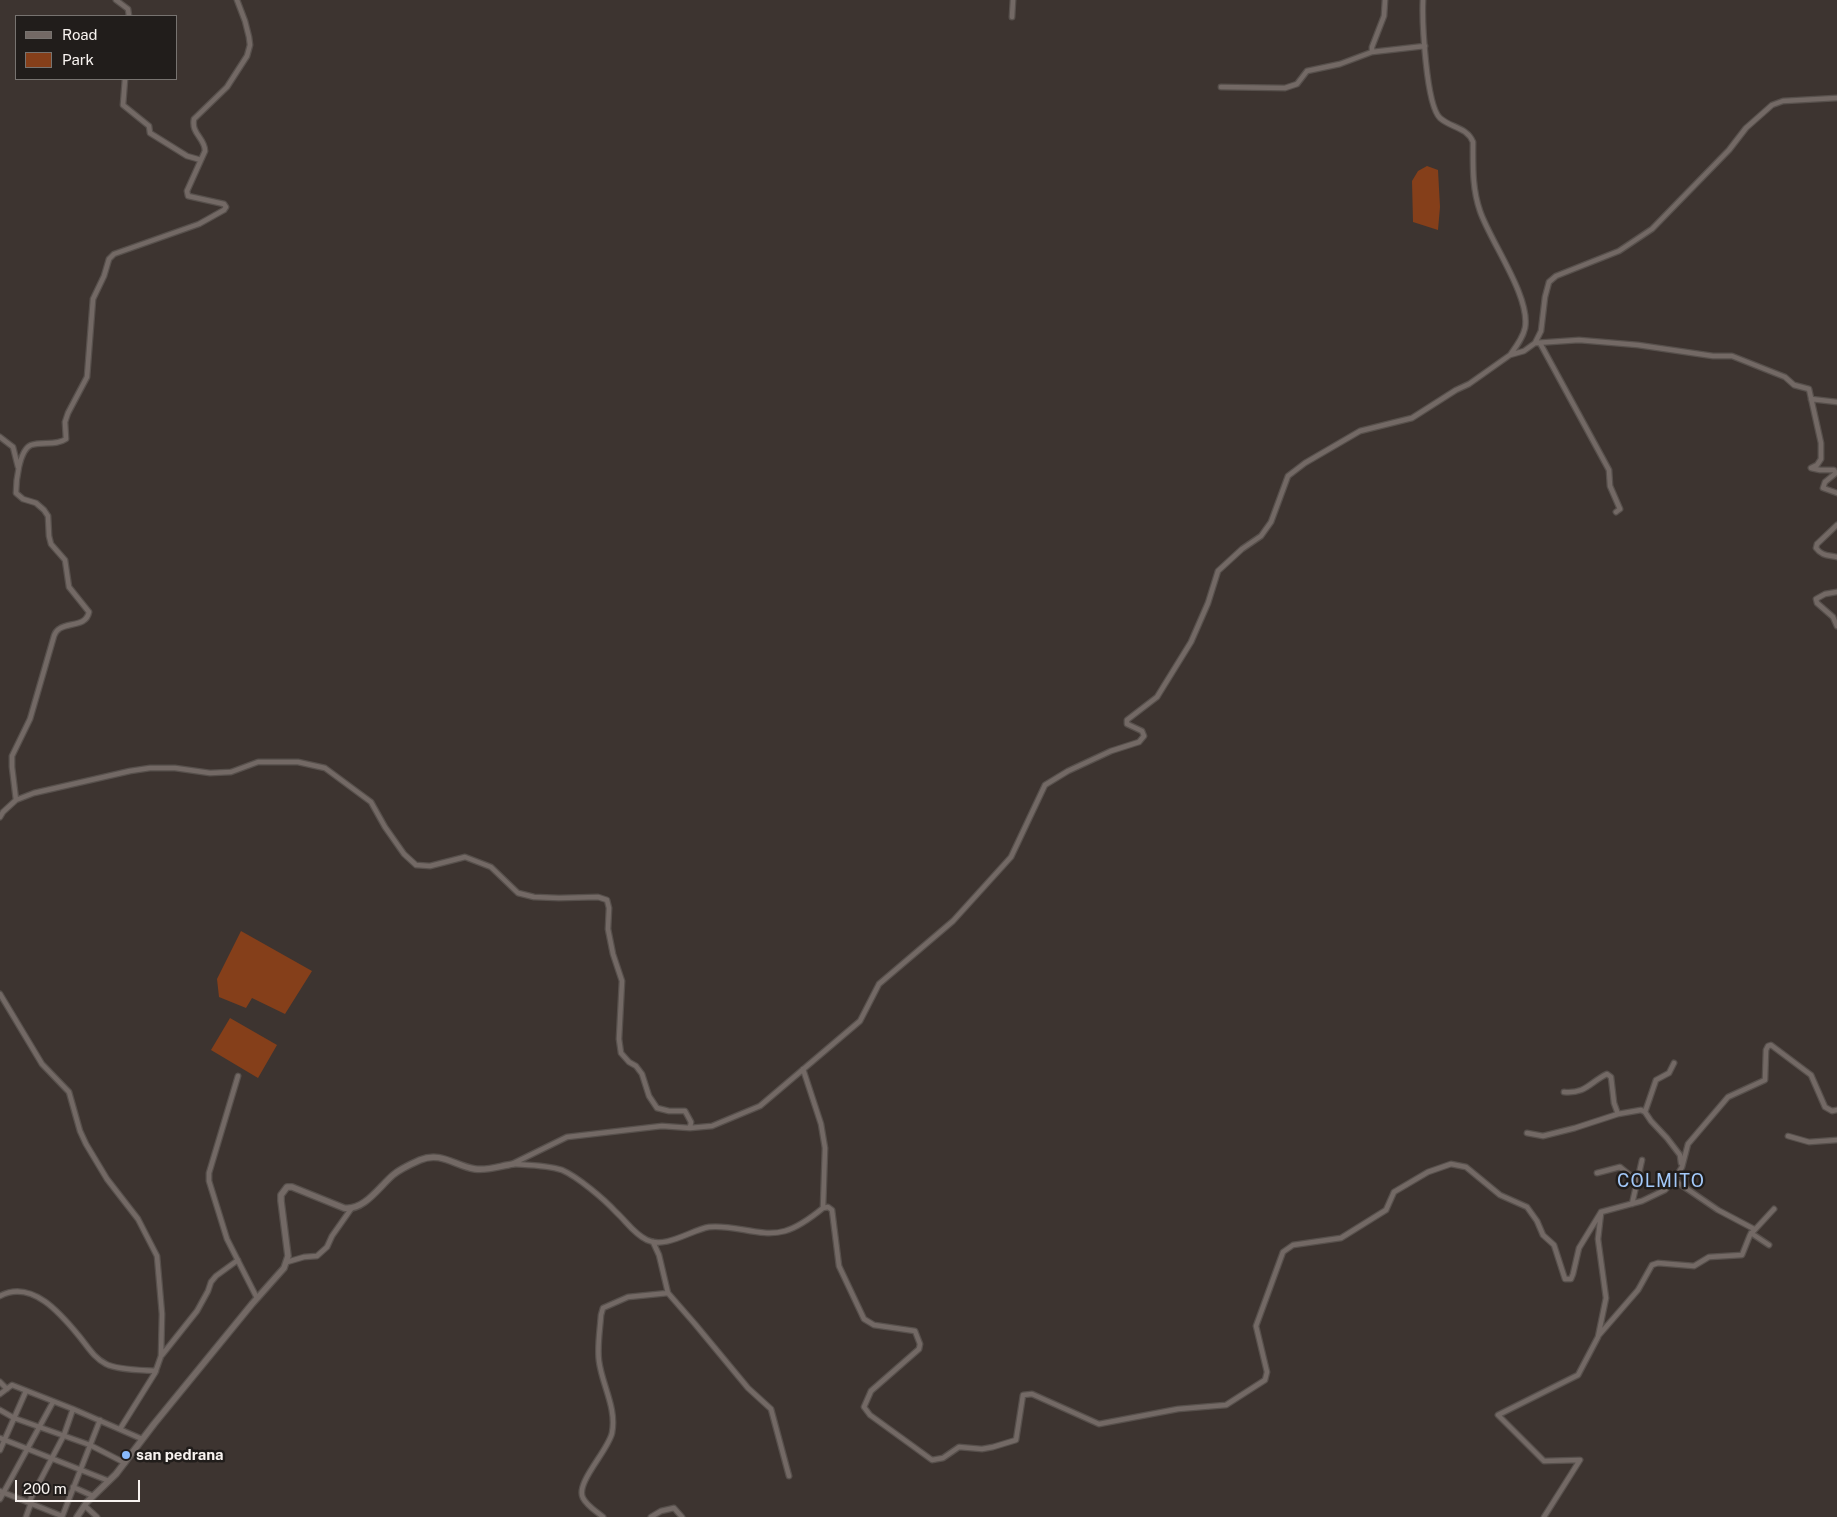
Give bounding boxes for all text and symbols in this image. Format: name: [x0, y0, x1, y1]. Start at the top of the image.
legend: [15, 15, 178, 80]
text: Road: [62, 26, 98, 43]
text: Park: [62, 51, 94, 68]
district label: COLMITO: [1616, 1170, 1706, 1192]
place label: san pedrana: [136, 1446, 224, 1464]
marker: san pedrana: [120, 1449, 132, 1461]
scale bar: [18, 1470, 142, 1502]
text: 200 m: [23, 1480, 67, 1497]

